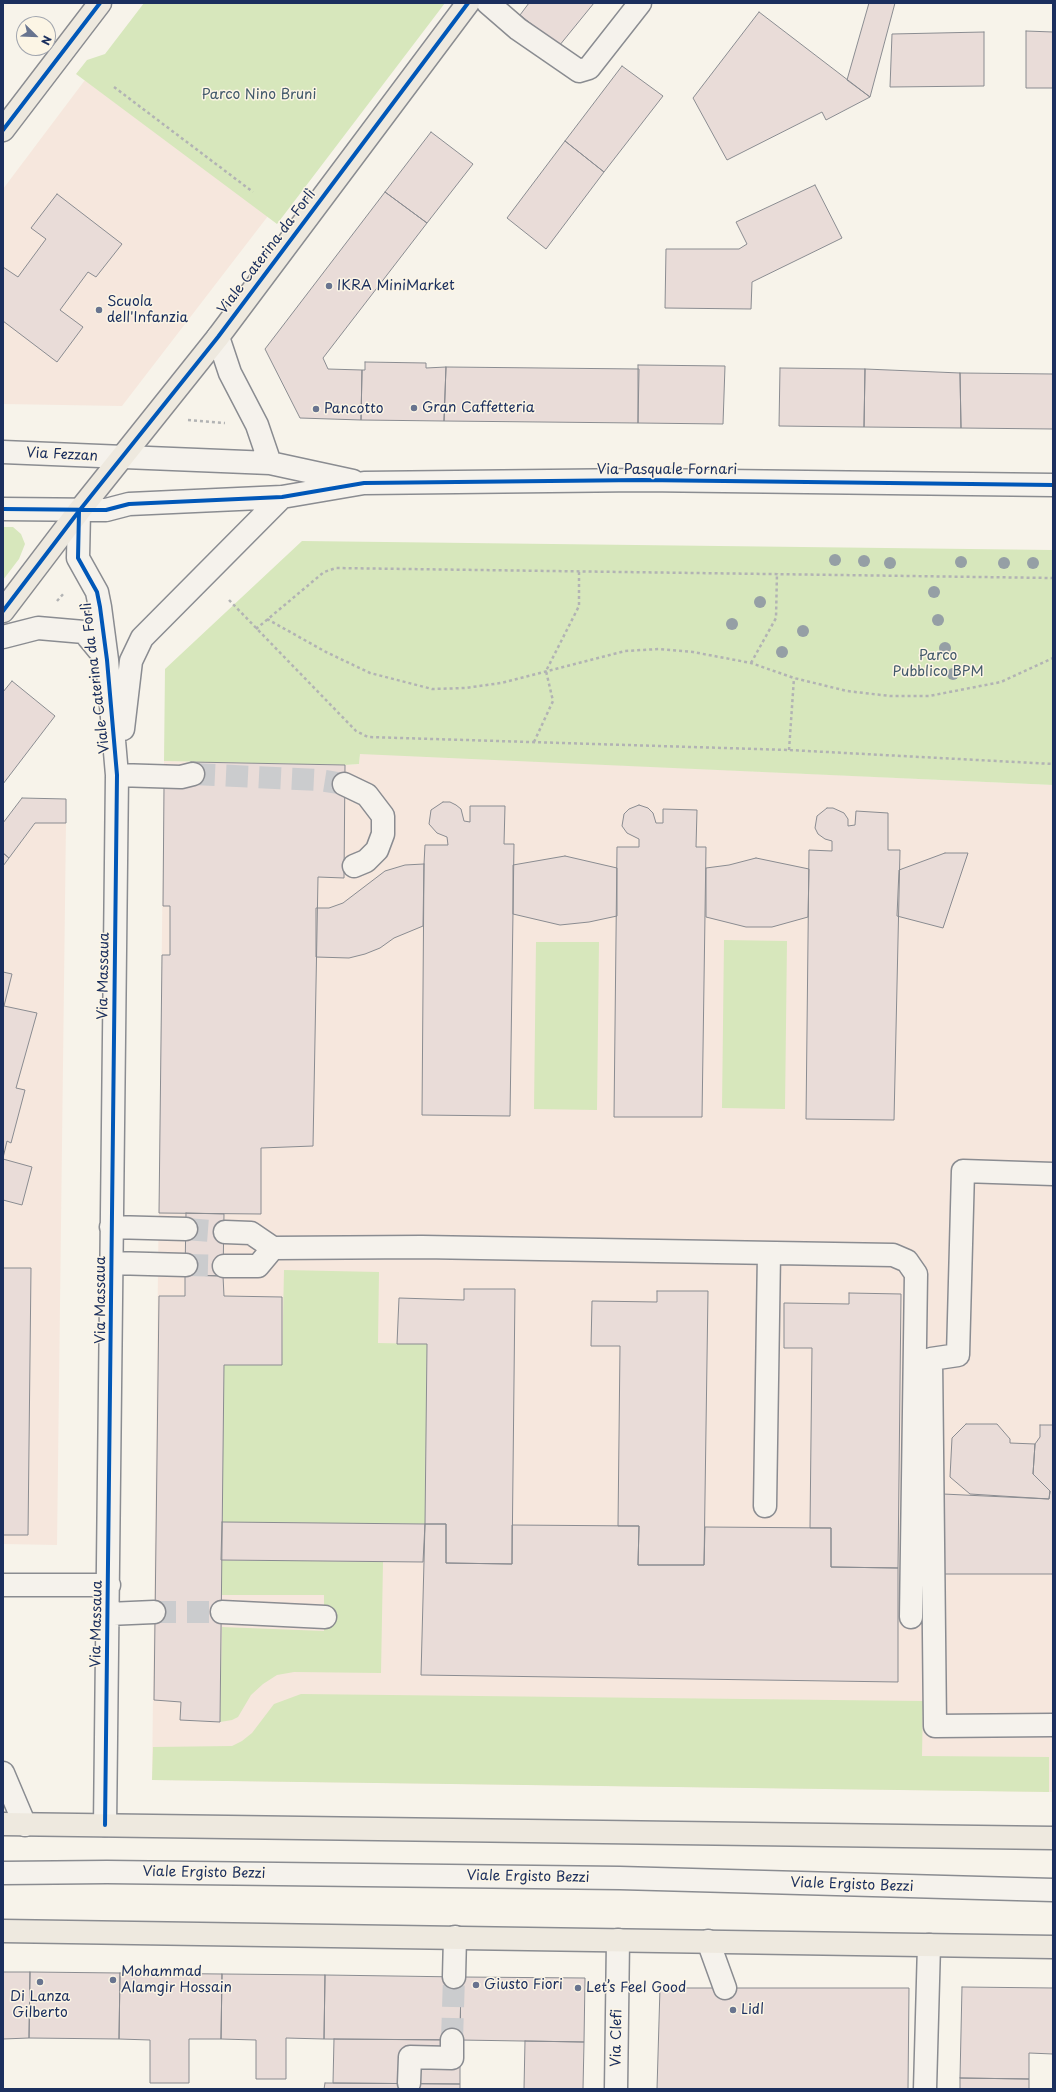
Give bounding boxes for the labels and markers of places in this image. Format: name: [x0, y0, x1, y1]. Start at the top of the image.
place label: IKRA MiniMarket: [337, 278, 455, 294]
marker: IKRA MiniMarket: [324, 281, 334, 291]
place label: Scuola dell'Infanzia: [107, 294, 188, 326]
marker: Scuola dell'Infanzia: [94, 305, 104, 315]
place label: Gran Caffetteria: [422, 400, 535, 416]
place label: Pancotto: [324, 401, 383, 417]
marker: Gran Caffetteria: [409, 403, 419, 413]
marker: Pancotto: [311, 404, 321, 414]
place label: Mohammad Alamgir Hossain: [121, 1964, 232, 1996]
marker: Mohammad Alamgir Hossain: [108, 1975, 118, 1985]
marker: Di Lanza Gilberto: [35, 1977, 45, 1987]
place label: Giusto Fiori: [484, 1977, 563, 1993]
marker: Giusto Fiori: [471, 1980, 481, 1990]
place label: Let’s Feel Good: [586, 1980, 686, 1996]
marker: Let’s Feel Good: [573, 1983, 583, 1993]
place label: Di Lanza Gilberto: [10, 1989, 70, 2022]
place label: Lidl: [741, 2002, 764, 2018]
marker: Lidl: [728, 2005, 738, 2015]

